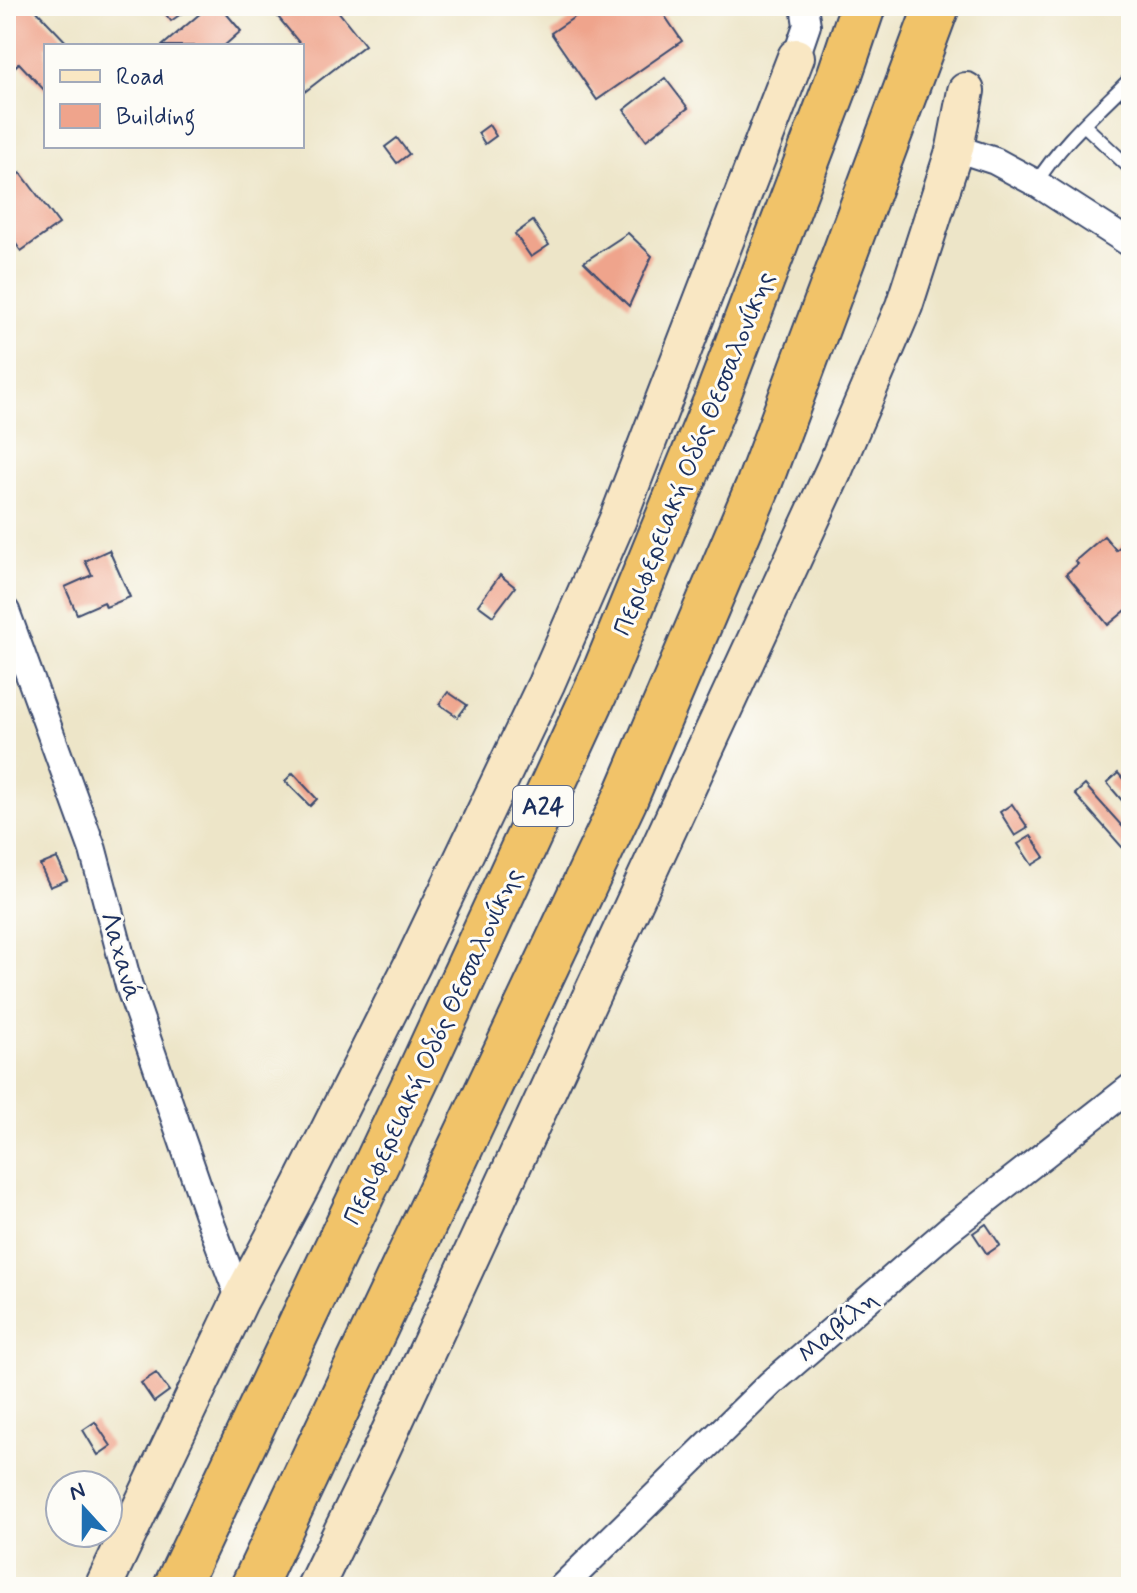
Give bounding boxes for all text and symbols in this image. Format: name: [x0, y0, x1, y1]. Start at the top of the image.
legend: [44, 44, 304, 148]
text: Road: [116, 62, 164, 93]
text: Building: [116, 102, 196, 136]
street label: Περιφερειακή Οδός Θεσσαλονίκης: [606, 267, 784, 641]
road number: Α24: [513, 786, 573, 826]
street label: Περιφερειακή Οδός Θεσσαλονίκης: [336, 863, 532, 1231]
street label: Λαχανά: [91, 908, 149, 1005]
street label: Μαβίλη: [791, 1283, 886, 1372]
north arrow: [44, 1469, 124, 1549]
text: N: [66, 1476, 89, 1508]

